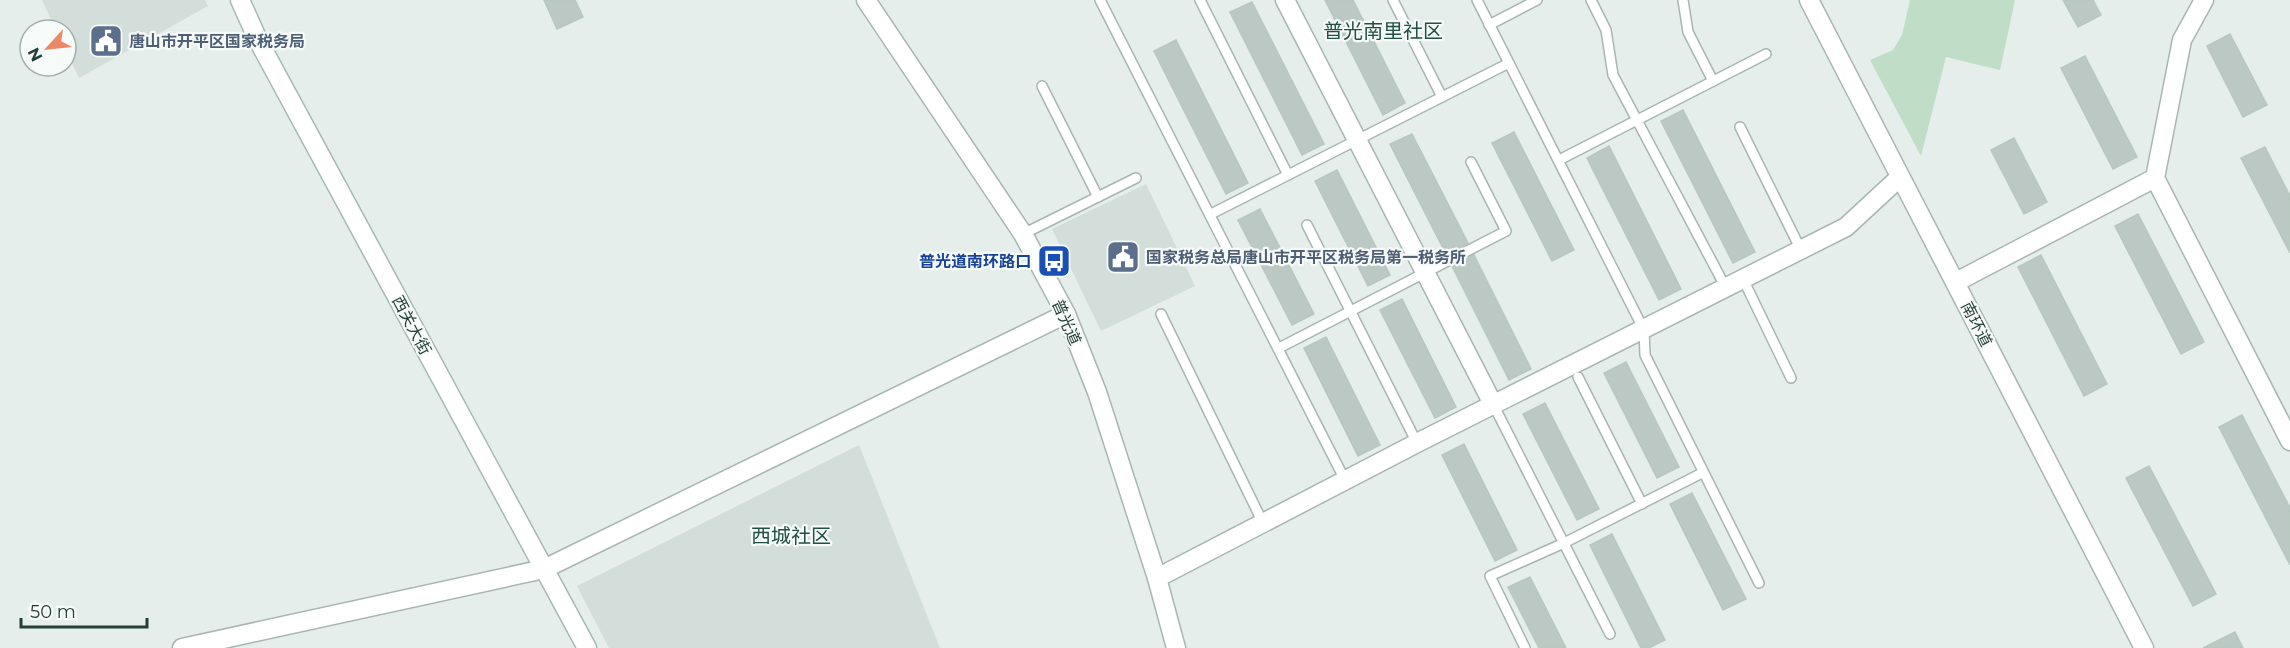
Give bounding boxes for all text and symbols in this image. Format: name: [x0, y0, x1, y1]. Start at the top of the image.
north arrow: [18, 18, 78, 78]
district label: 普光南里社区: [1323, 19, 1443, 43]
public building icon: 唐山市开平区国家税务局: [88, 23, 124, 59]
place label: 唐山市开平区国家税务局: [129, 32, 305, 51]
text: N: [24, 45, 46, 65]
public building icon: 国家税务总局唐山市开平区税务局第一税务所: [1105, 239, 1141, 275]
bus stop icon: 普光道南环路口: [1036, 243, 1072, 279]
place label: 国家税务总局唐山市开平区税务局第一税务所: [1146, 248, 1466, 267]
place label: 普光道南环路口: [919, 252, 1031, 271]
street label: 西关大街: [388, 293, 435, 358]
street label: 普光道: [1048, 296, 1085, 348]
street label: 南环道: [1957, 299, 1996, 350]
district label: 西城社区: [751, 524, 831, 548]
scale bar: [21, 591, 147, 629]
text: 50 m: [30, 601, 76, 623]

